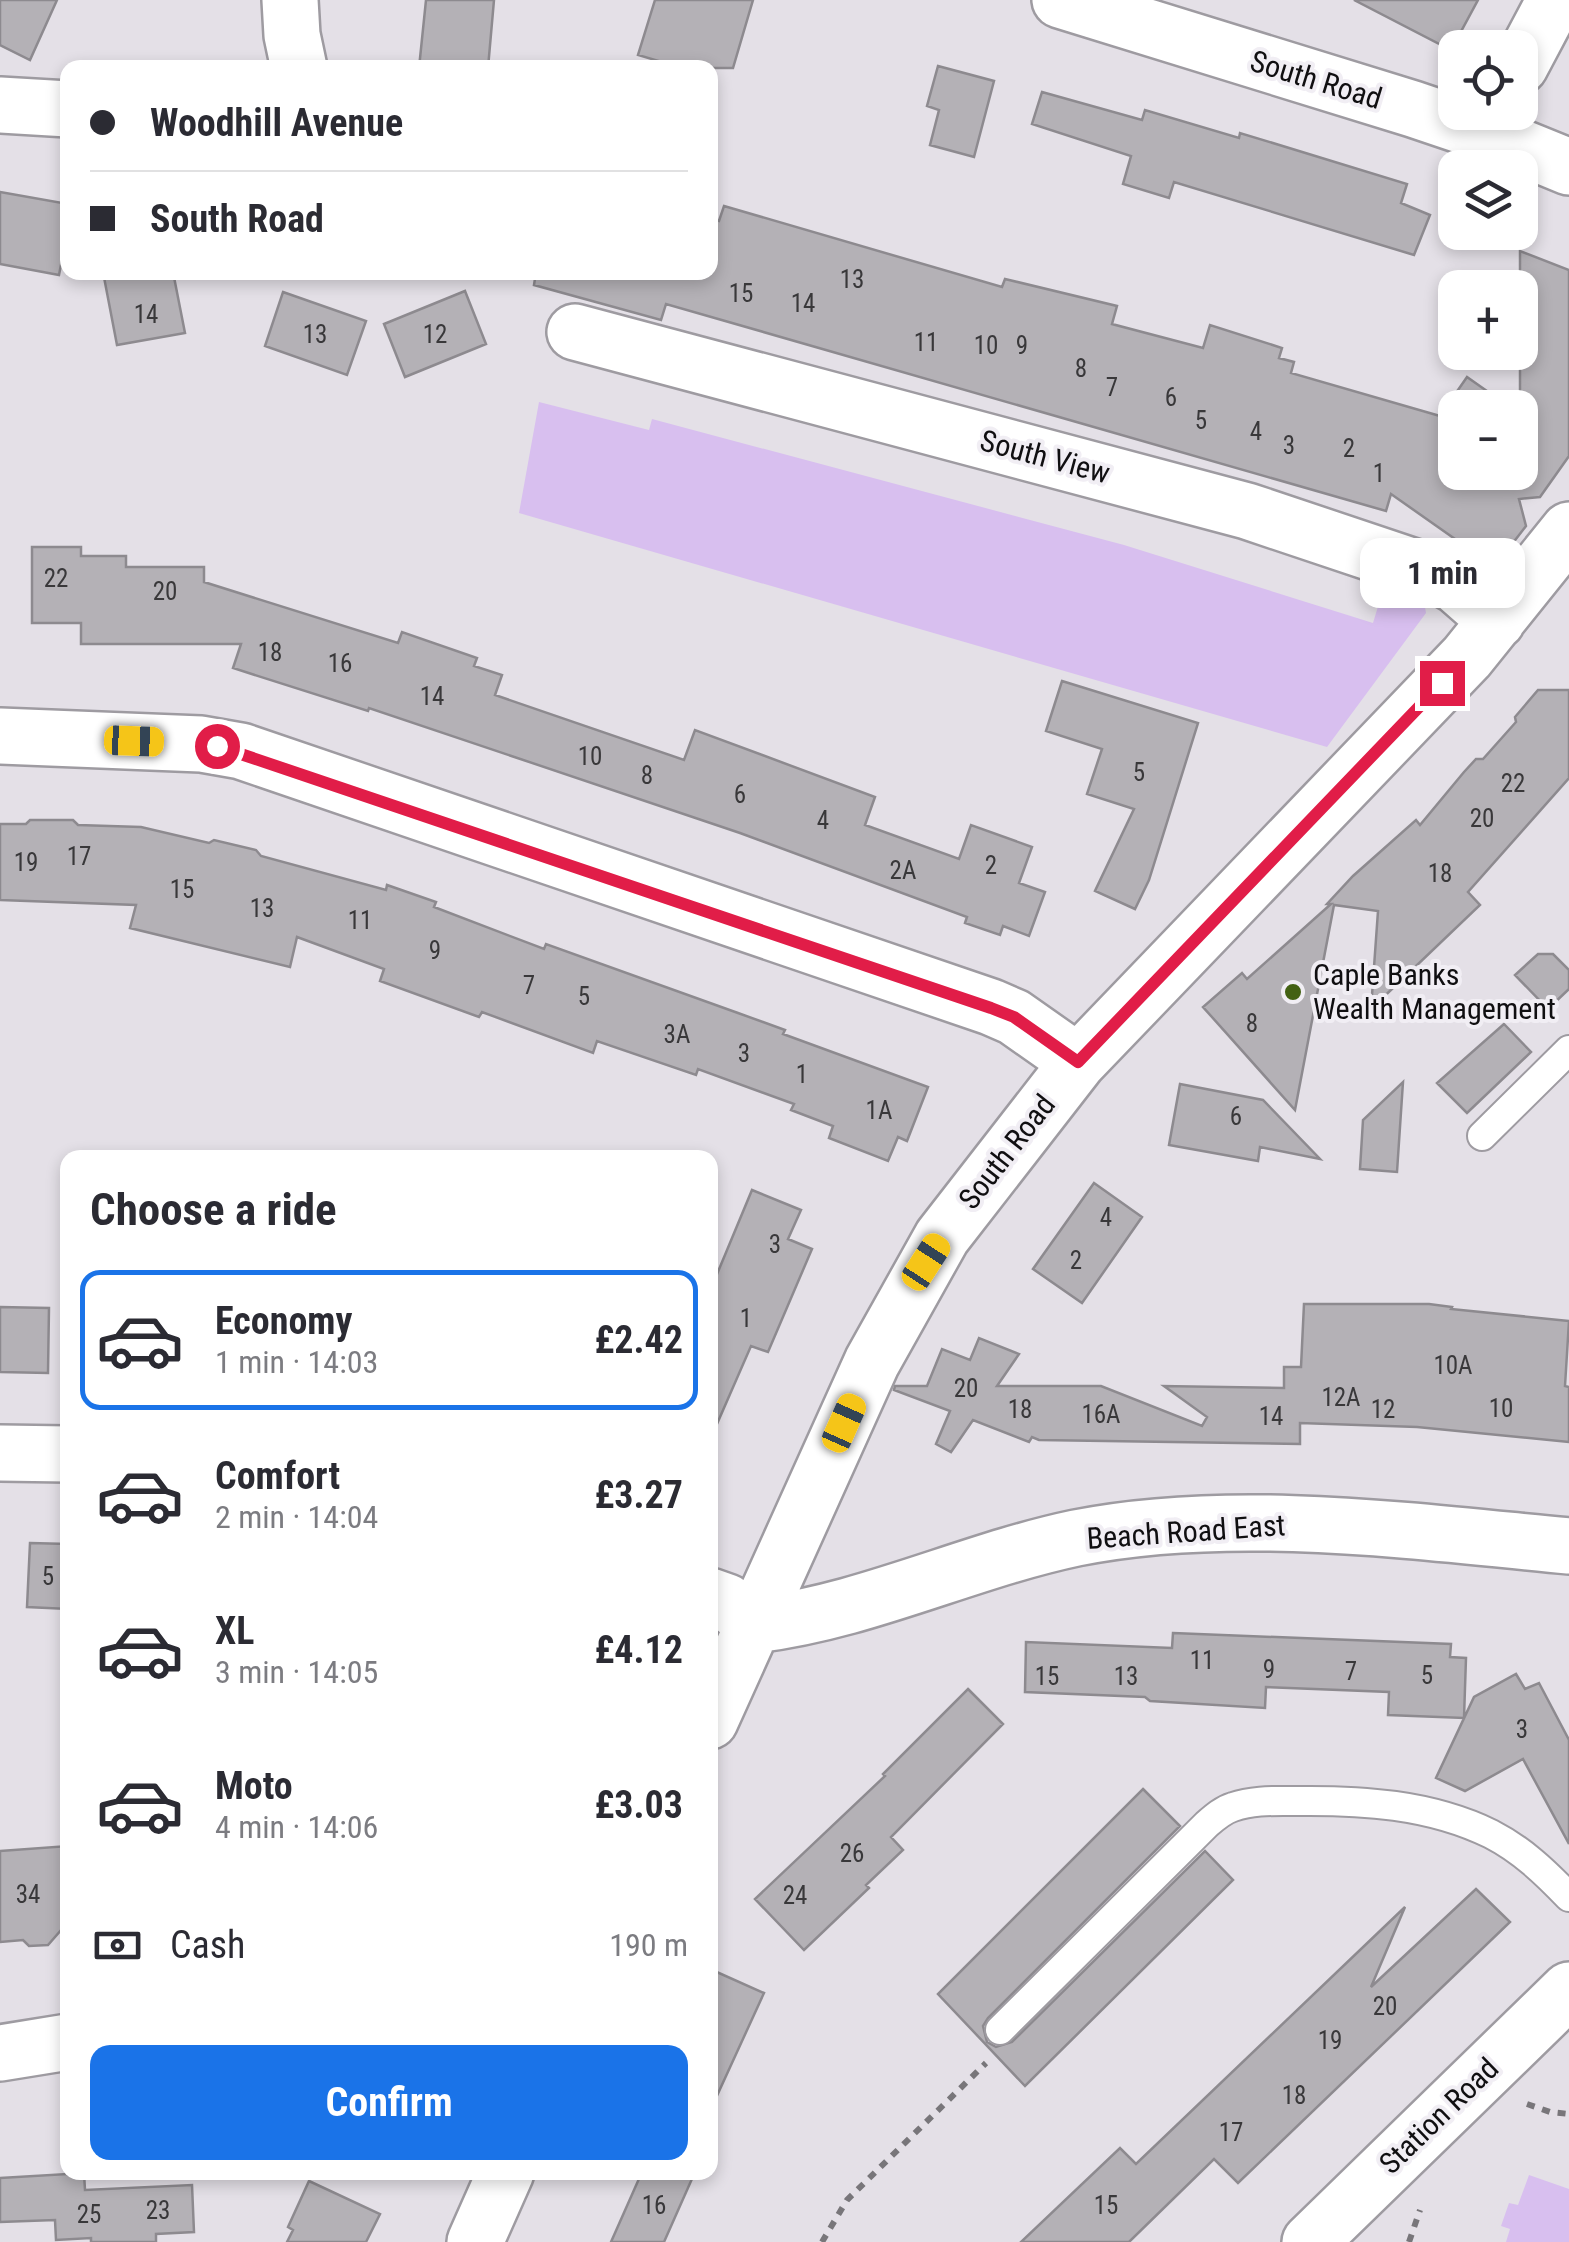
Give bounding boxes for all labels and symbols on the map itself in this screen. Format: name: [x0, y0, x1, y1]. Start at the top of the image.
street label: South Road: [1246, 43, 1386, 116]
house number: 13: [840, 265, 864, 294]
house number: 15: [729, 279, 753, 308]
house number: 14: [791, 289, 815, 318]
house number: 14: [134, 300, 158, 329]
house number: 13: [303, 320, 327, 349]
house number: 12: [423, 320, 447, 349]
house number: 11: [914, 328, 938, 357]
house number: 10: [974, 331, 998, 360]
house number: 9: [1016, 331, 1028, 360]
house number: 8: [1075, 354, 1087, 383]
house number: 7: [1106, 373, 1118, 402]
house number: 6: [1165, 383, 1177, 412]
house number: 5: [1195, 406, 1207, 435]
house number: 4: [1250, 417, 1262, 446]
street label: South View: [977, 422, 1114, 491]
house number: 3: [1283, 431, 1295, 460]
house number: 2: [1343, 434, 1355, 463]
house number: 1: [1373, 459, 1385, 488]
callout: 1 min: [1360, 538, 1524, 608]
house number: 22: [44, 564, 68, 593]
house number: 20: [153, 577, 177, 606]
house number: 18: [258, 638, 282, 667]
house number: 16: [328, 649, 352, 678]
route end: [1420, 661, 1465, 706]
house number: 14: [420, 682, 444, 711]
route start: [195, 724, 240, 769]
car: [103, 725, 165, 757]
house number: 10: [578, 742, 602, 771]
house number: 5: [1133, 758, 1145, 787]
house number: 8: [641, 761, 653, 790]
house number: 22: [1501, 769, 1525, 798]
house number: 6: [734, 780, 746, 809]
house number: 20: [1470, 804, 1494, 833]
house number: 4: [817, 806, 829, 835]
house number: 17: [67, 842, 91, 871]
house number: 19: [14, 848, 38, 877]
house number: 2: [985, 851, 997, 880]
house number: 2A: [890, 856, 916, 885]
house number: 18: [1428, 859, 1452, 888]
house number: 15: [170, 875, 194, 904]
house number: 13: [250, 894, 274, 923]
house number: 11: [348, 906, 372, 935]
house number: 9: [429, 936, 441, 965]
place label: Caple Banks Wealth Management: [1313, 957, 1556, 1026]
house number: 7: [523, 971, 535, 1000]
marker: Caple Banks Wealth Management: [1282, 981, 1304, 1003]
house number: 5: [578, 982, 590, 1011]
house number: 8: [1246, 1009, 1258, 1038]
house number: 3A: [664, 1020, 690, 1049]
house number: 3: [738, 1039, 750, 1068]
house number: 1: [796, 1060, 808, 1089]
street label: South Road: [951, 1087, 1062, 1216]
house number: 1A: [866, 1096, 892, 1125]
house number: 6: [1230, 1102, 1242, 1131]
house number: 4: [1100, 1203, 1112, 1232]
car: [897, 1229, 955, 1295]
house number: 3: [769, 1230, 781, 1259]
house number: 2: [1070, 1246, 1082, 1275]
house number: 1: [740, 1304, 752, 1333]
house number: 10A: [1433, 1351, 1473, 1380]
house number: 20: [954, 1374, 978, 1403]
house number: 12A: [1321, 1383, 1361, 1412]
car: [818, 1389, 870, 1457]
house number: 10: [1489, 1394, 1513, 1423]
house number: 18: [1008, 1395, 1032, 1424]
house number: 12: [1371, 1395, 1395, 1424]
house number: 16A: [1081, 1400, 1121, 1429]
house number: 14: [1259, 1402, 1283, 1431]
street label: Beach Road East: [1085, 1507, 1286, 1556]
house number: 5: [42, 1562, 54, 1591]
house number: 11: [1190, 1646, 1214, 1675]
house number: 9: [1263, 1655, 1275, 1684]
house number: 7: [1345, 1657, 1357, 1686]
house number: 5: [1421, 1661, 1433, 1690]
house number: 15: [1035, 1662, 1059, 1691]
house number: 13: [1114, 1662, 1138, 1691]
house number: 3: [1516, 1715, 1528, 1744]
house number: 26: [840, 1839, 864, 1868]
house number: 34: [16, 1880, 40, 1909]
house number: 24: [783, 1881, 807, 1910]
house number: 20: [1373, 1992, 1397, 2021]
house number: 19: [1318, 2026, 1342, 2055]
street label: Station Road: [1372, 2051, 1505, 2181]
house number: 18: [1282, 2081, 1306, 2110]
house number: 17: [1219, 2118, 1243, 2147]
house number: 16: [642, 2191, 666, 2220]
house number: 15: [1094, 2191, 1118, 2220]
house number: 23: [146, 2196, 170, 2225]
house number: 25: [77, 2200, 101, 2229]

